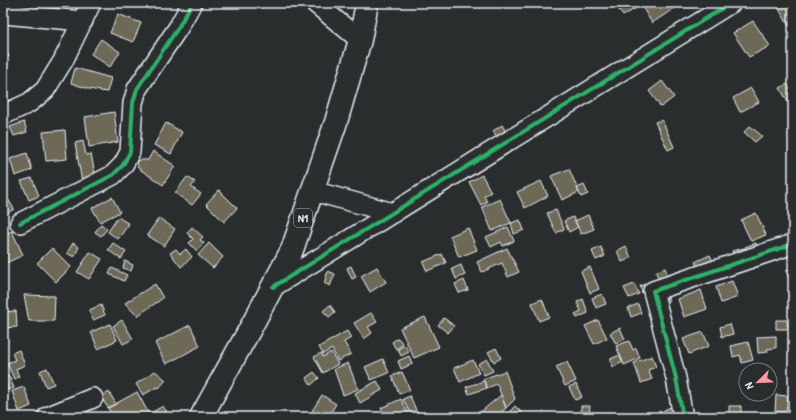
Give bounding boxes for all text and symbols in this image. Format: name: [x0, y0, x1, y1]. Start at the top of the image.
road number: N1: [294, 209, 312, 227]
north arrow: [738, 362, 778, 402]
text: N: [741, 380, 756, 392]

